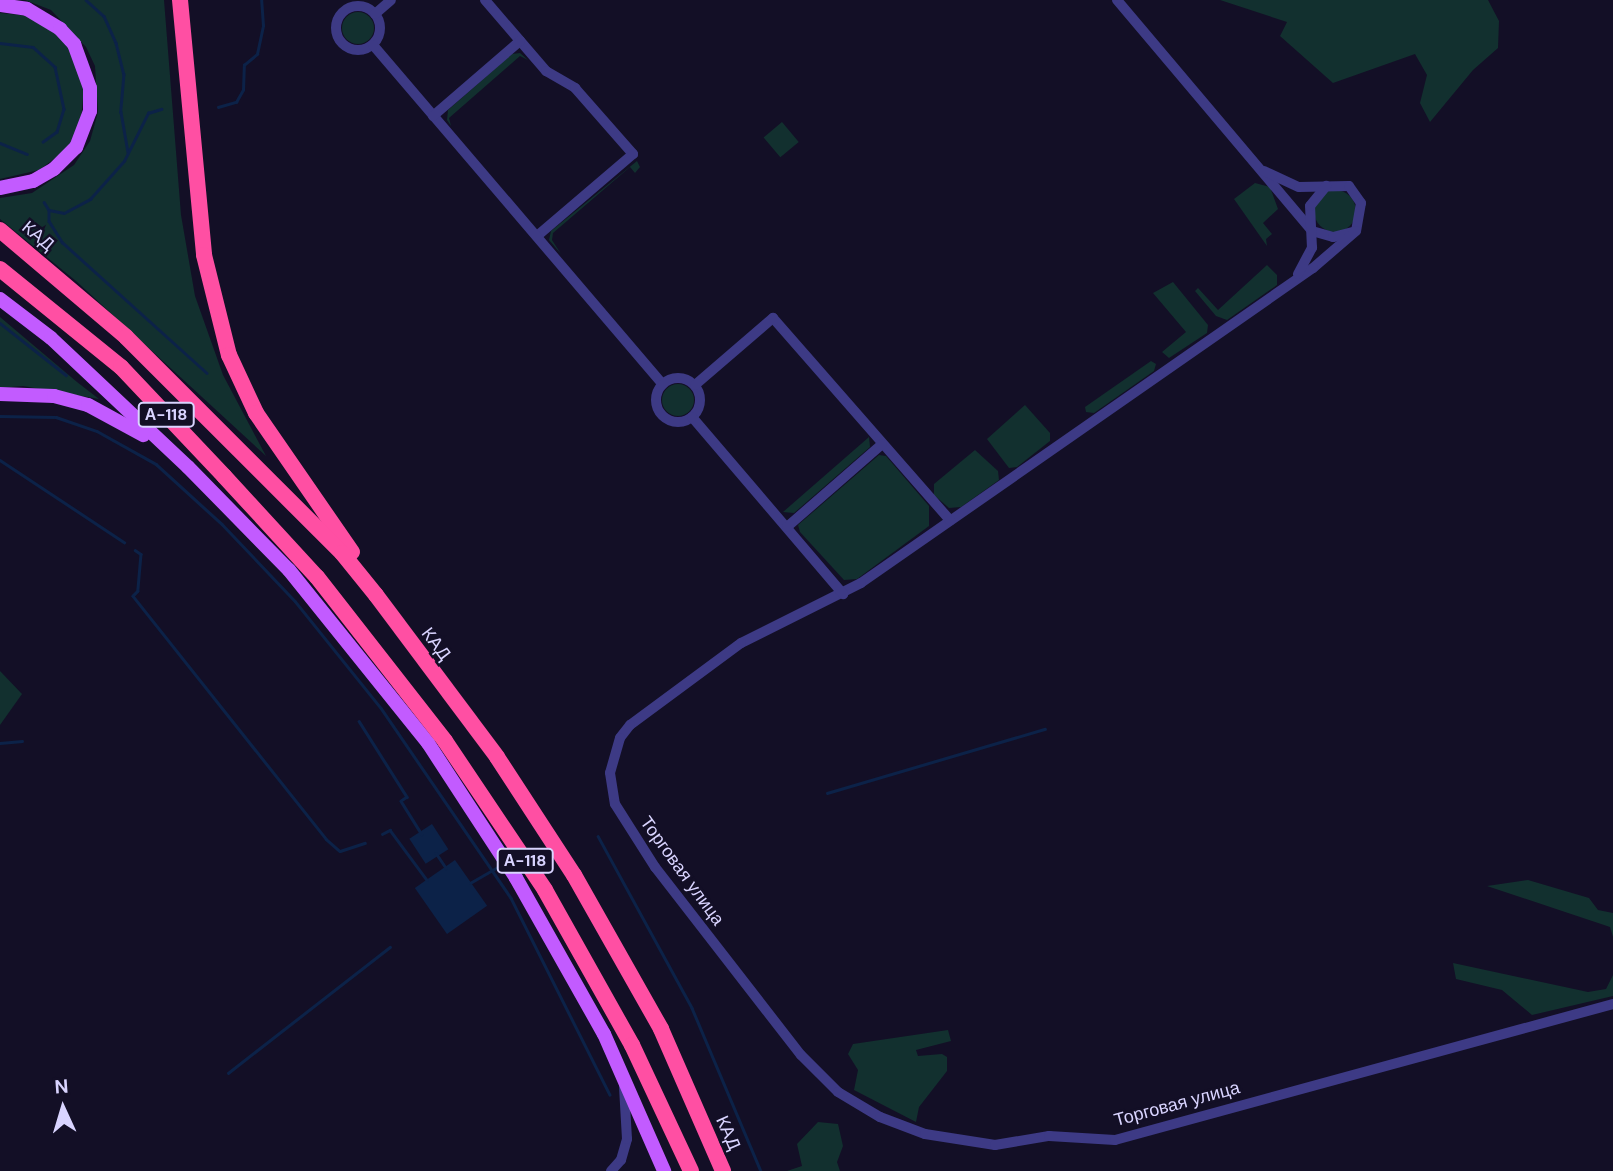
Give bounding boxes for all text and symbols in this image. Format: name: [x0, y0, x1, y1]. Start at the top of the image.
street label: КАД: [18, 216, 58, 256]
road number: А-118: [136, 402, 196, 428]
street label: КАД: [417, 623, 455, 665]
street label: Торговая улица: [635, 812, 729, 930]
road number: А-118: [495, 848, 555, 874]
north arrow: [28, 1073, 98, 1143]
text: N: [54, 1074, 69, 1100]
street label: Торговая улица: [1112, 1077, 1242, 1131]
street label: КАД: [711, 1112, 745, 1154]

